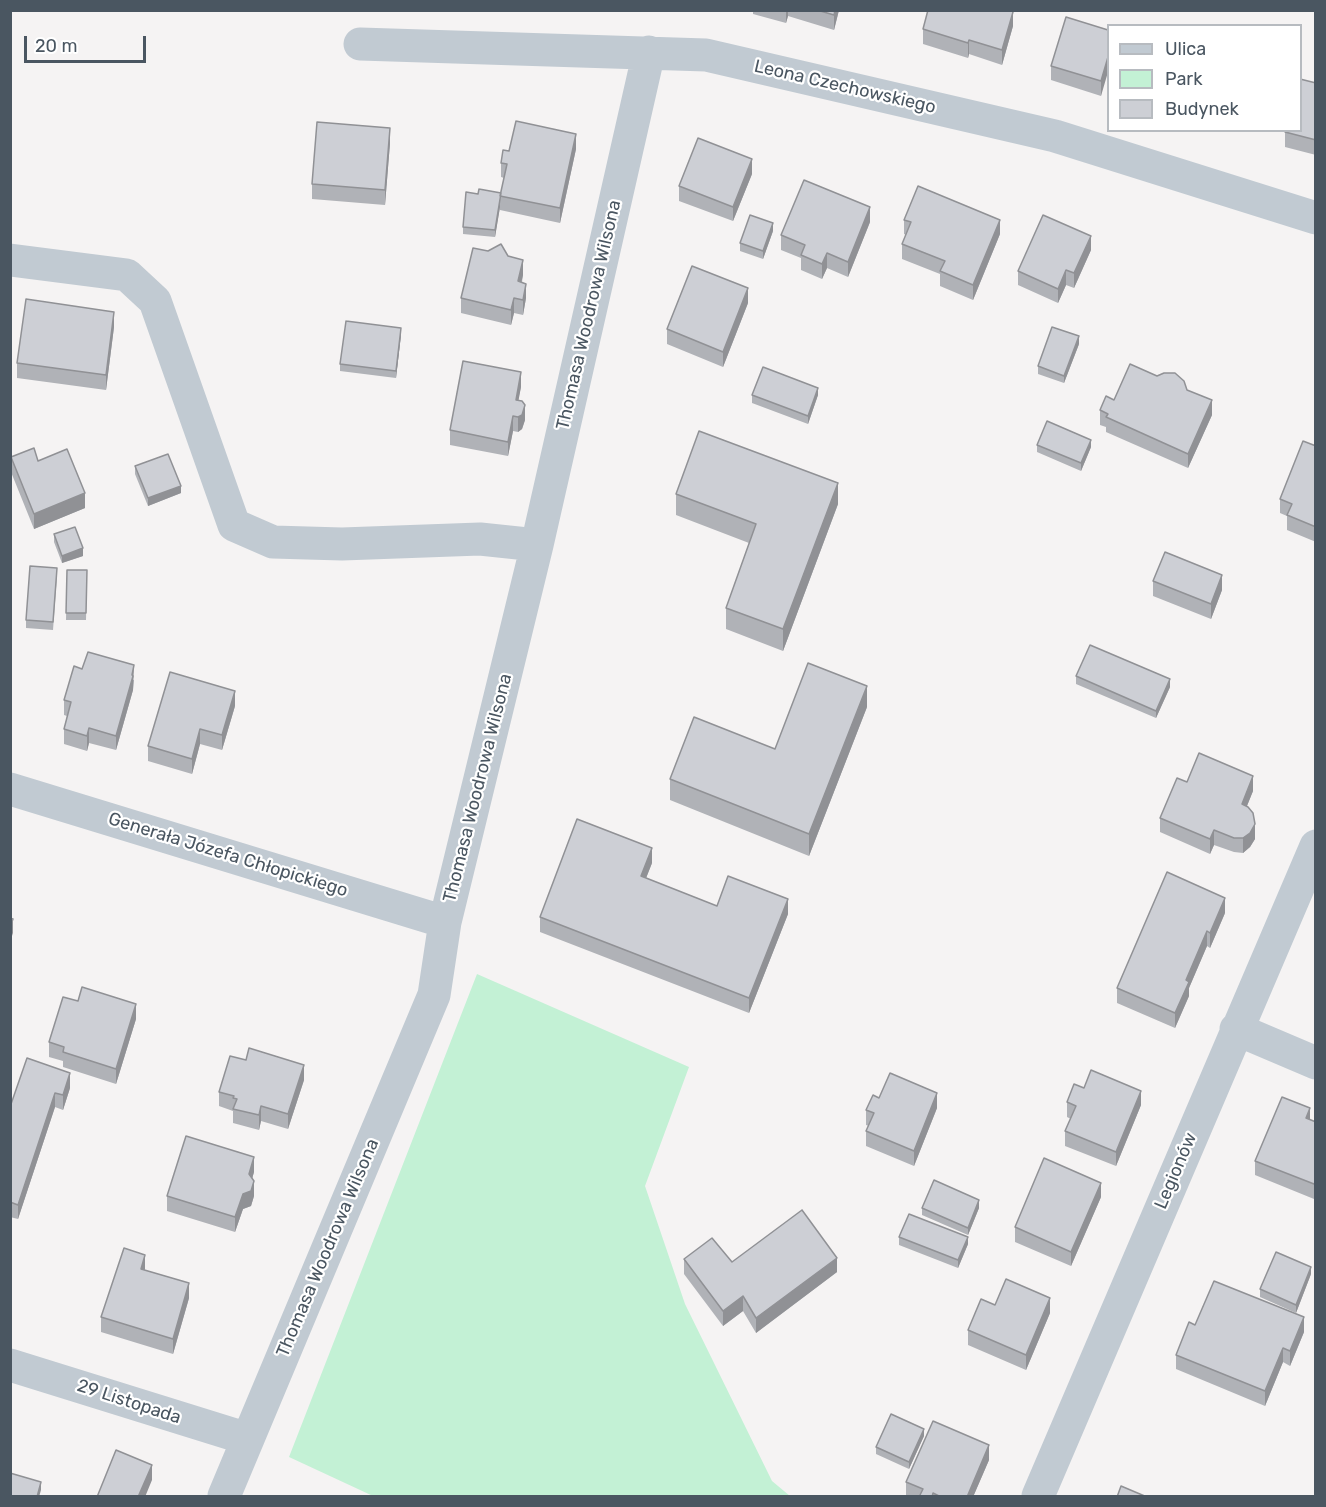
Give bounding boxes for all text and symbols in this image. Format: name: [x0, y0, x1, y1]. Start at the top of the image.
scale bar: [27, 24, 148, 62]
legend: [1107, 24, 1302, 132]
text: 20 m: [35, 35, 77, 57]
text: Ulica: [1165, 38, 1206, 60]
street label: Leona Czechowskiego: [752, 56, 938, 118]
text: Park: [1165, 68, 1202, 90]
text: Budynek: [1165, 98, 1239, 120]
street label: Thomasa Woodrowa Wilsona: [552, 198, 626, 432]
street label: Thomasa Woodrowa Wilsona: [439, 671, 517, 905]
street label: Generała Józefa Chłopickiego: [106, 808, 350, 902]
street label: Legionów: [1150, 1130, 1202, 1212]
street label: Thomasa Woodrowa Wilsona: [272, 1136, 384, 1360]
street label: 29 Listopada: [74, 1375, 184, 1429]

